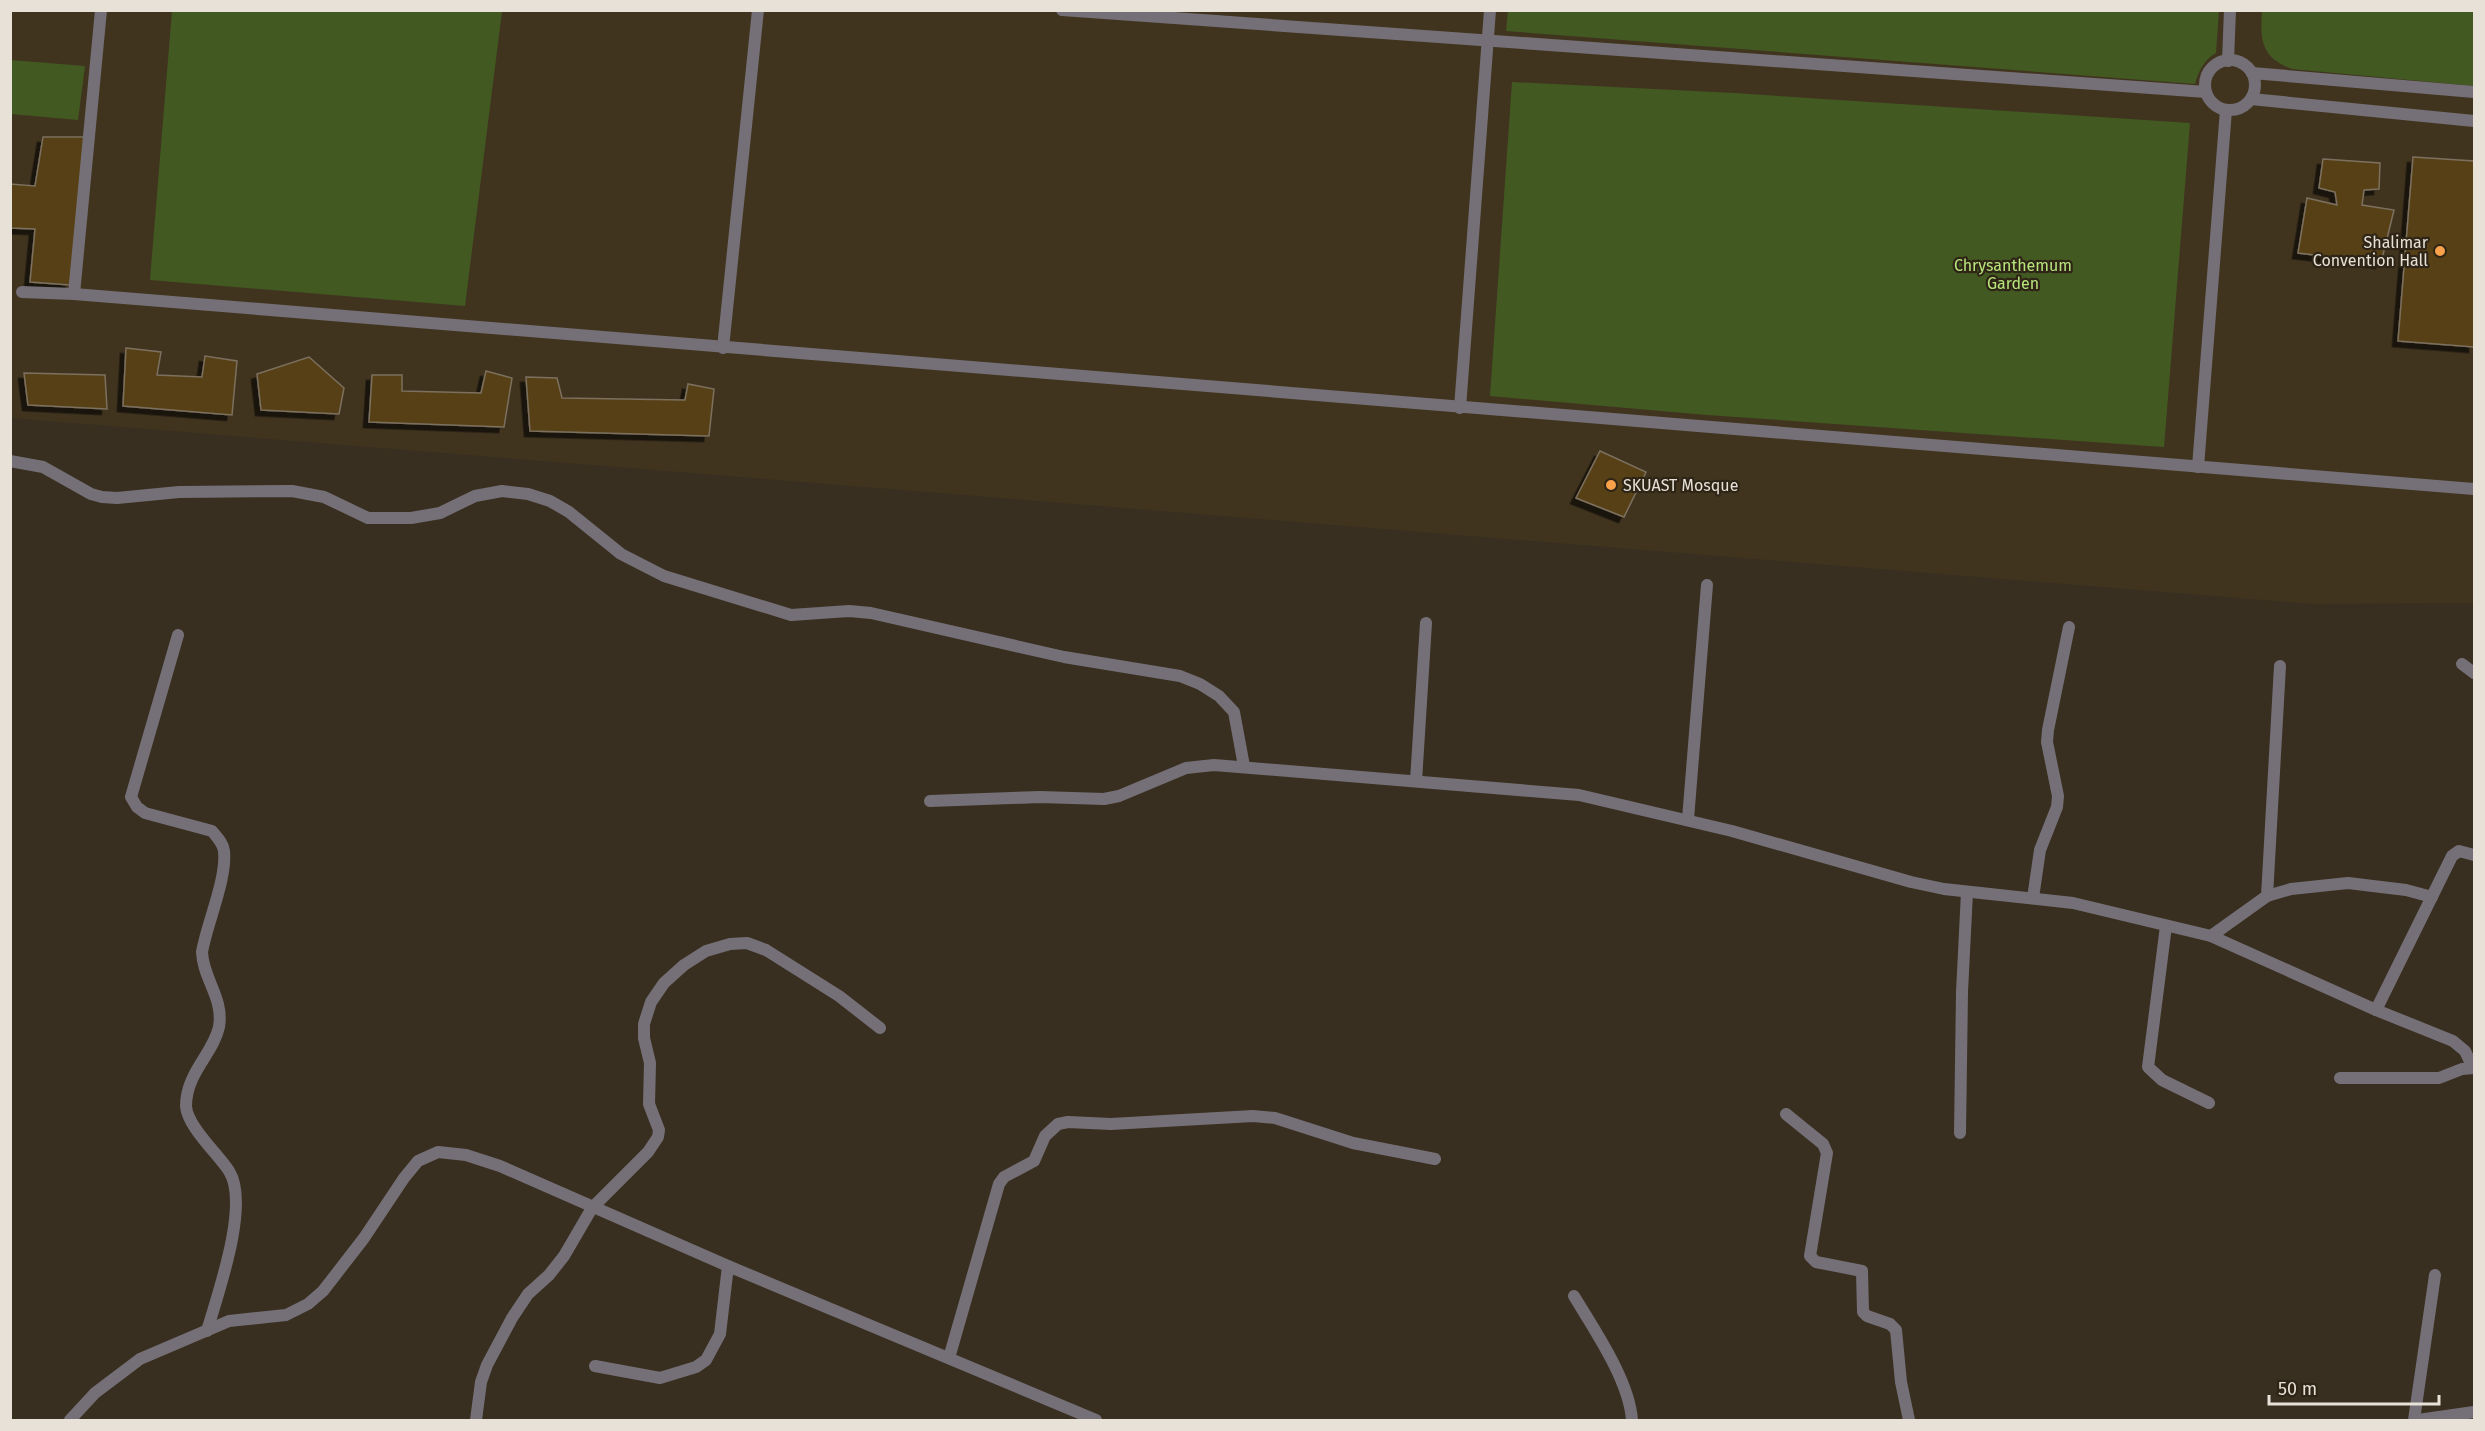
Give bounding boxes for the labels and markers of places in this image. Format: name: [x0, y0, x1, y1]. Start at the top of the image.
place label: Shalimar Convention Hall: [2313, 233, 2429, 270]
marker: Shalimar Convention Hall: [2433, 244, 2447, 258]
place label: SKUAST Mosque: [1623, 476, 1738, 495]
marker: SKUAST Mosque: [1604, 478, 1618, 492]

